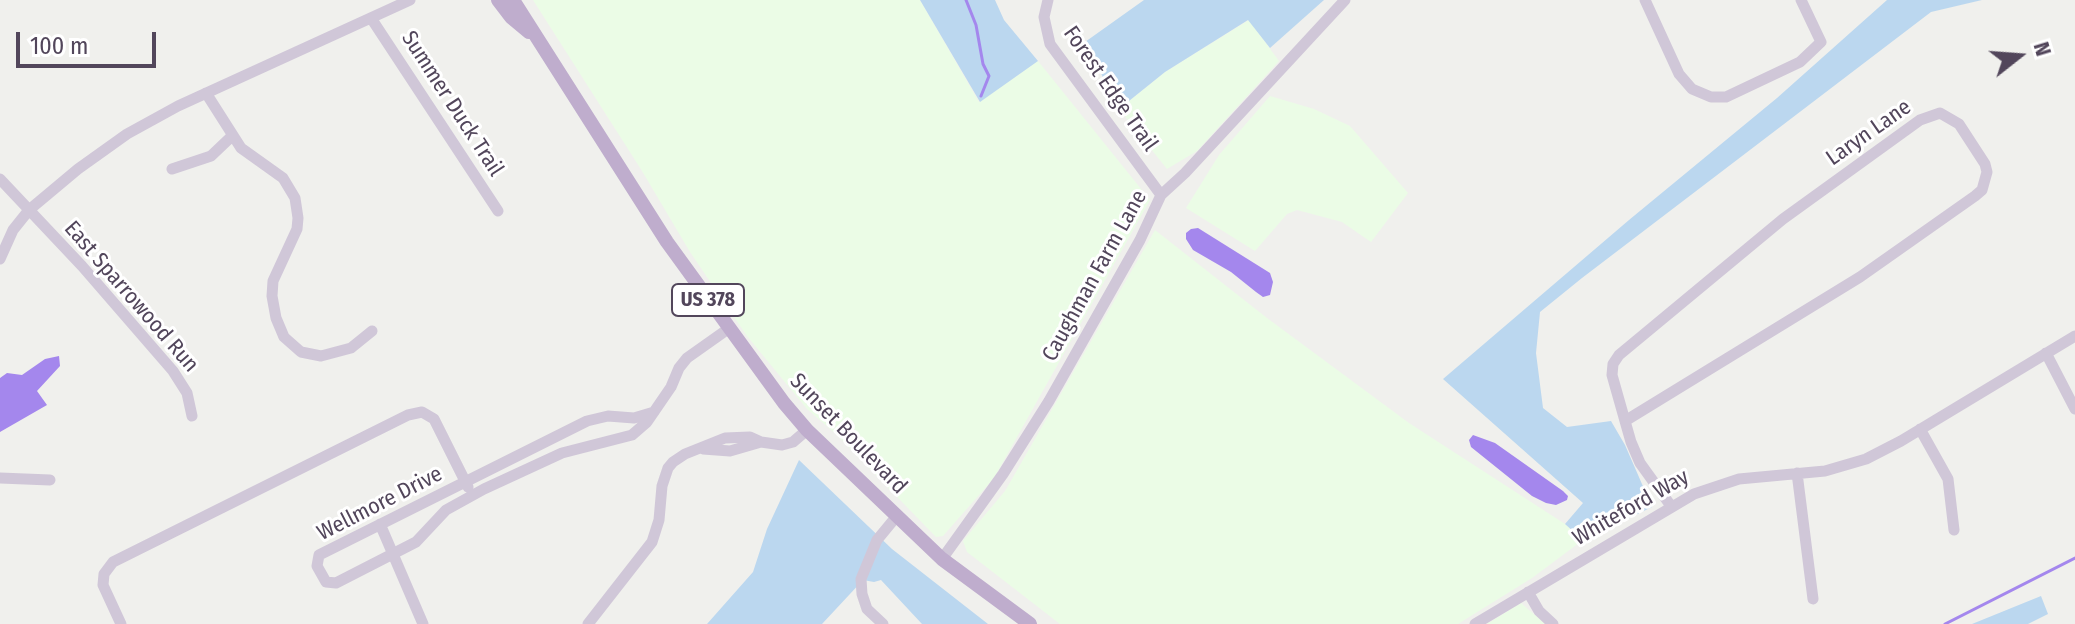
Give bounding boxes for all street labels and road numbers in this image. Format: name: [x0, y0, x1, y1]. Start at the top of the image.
street label: Forest Edge Trail: [1057, 21, 1163, 157]
street label: Summer Duck Trail: [395, 26, 509, 182]
street label: Laryn Lane: [1822, 94, 1916, 172]
street label: Caughman Farm Lane: [1037, 186, 1153, 366]
street label: East Sparrowood Run: [58, 216, 204, 378]
road number: US 378: [672, 284, 744, 316]
street label: Sunset Boulevard: [784, 368, 912, 500]
street label: Wellmore Drive: [313, 461, 447, 547]
street label: Whiteford Way: [1568, 464, 1694, 552]

